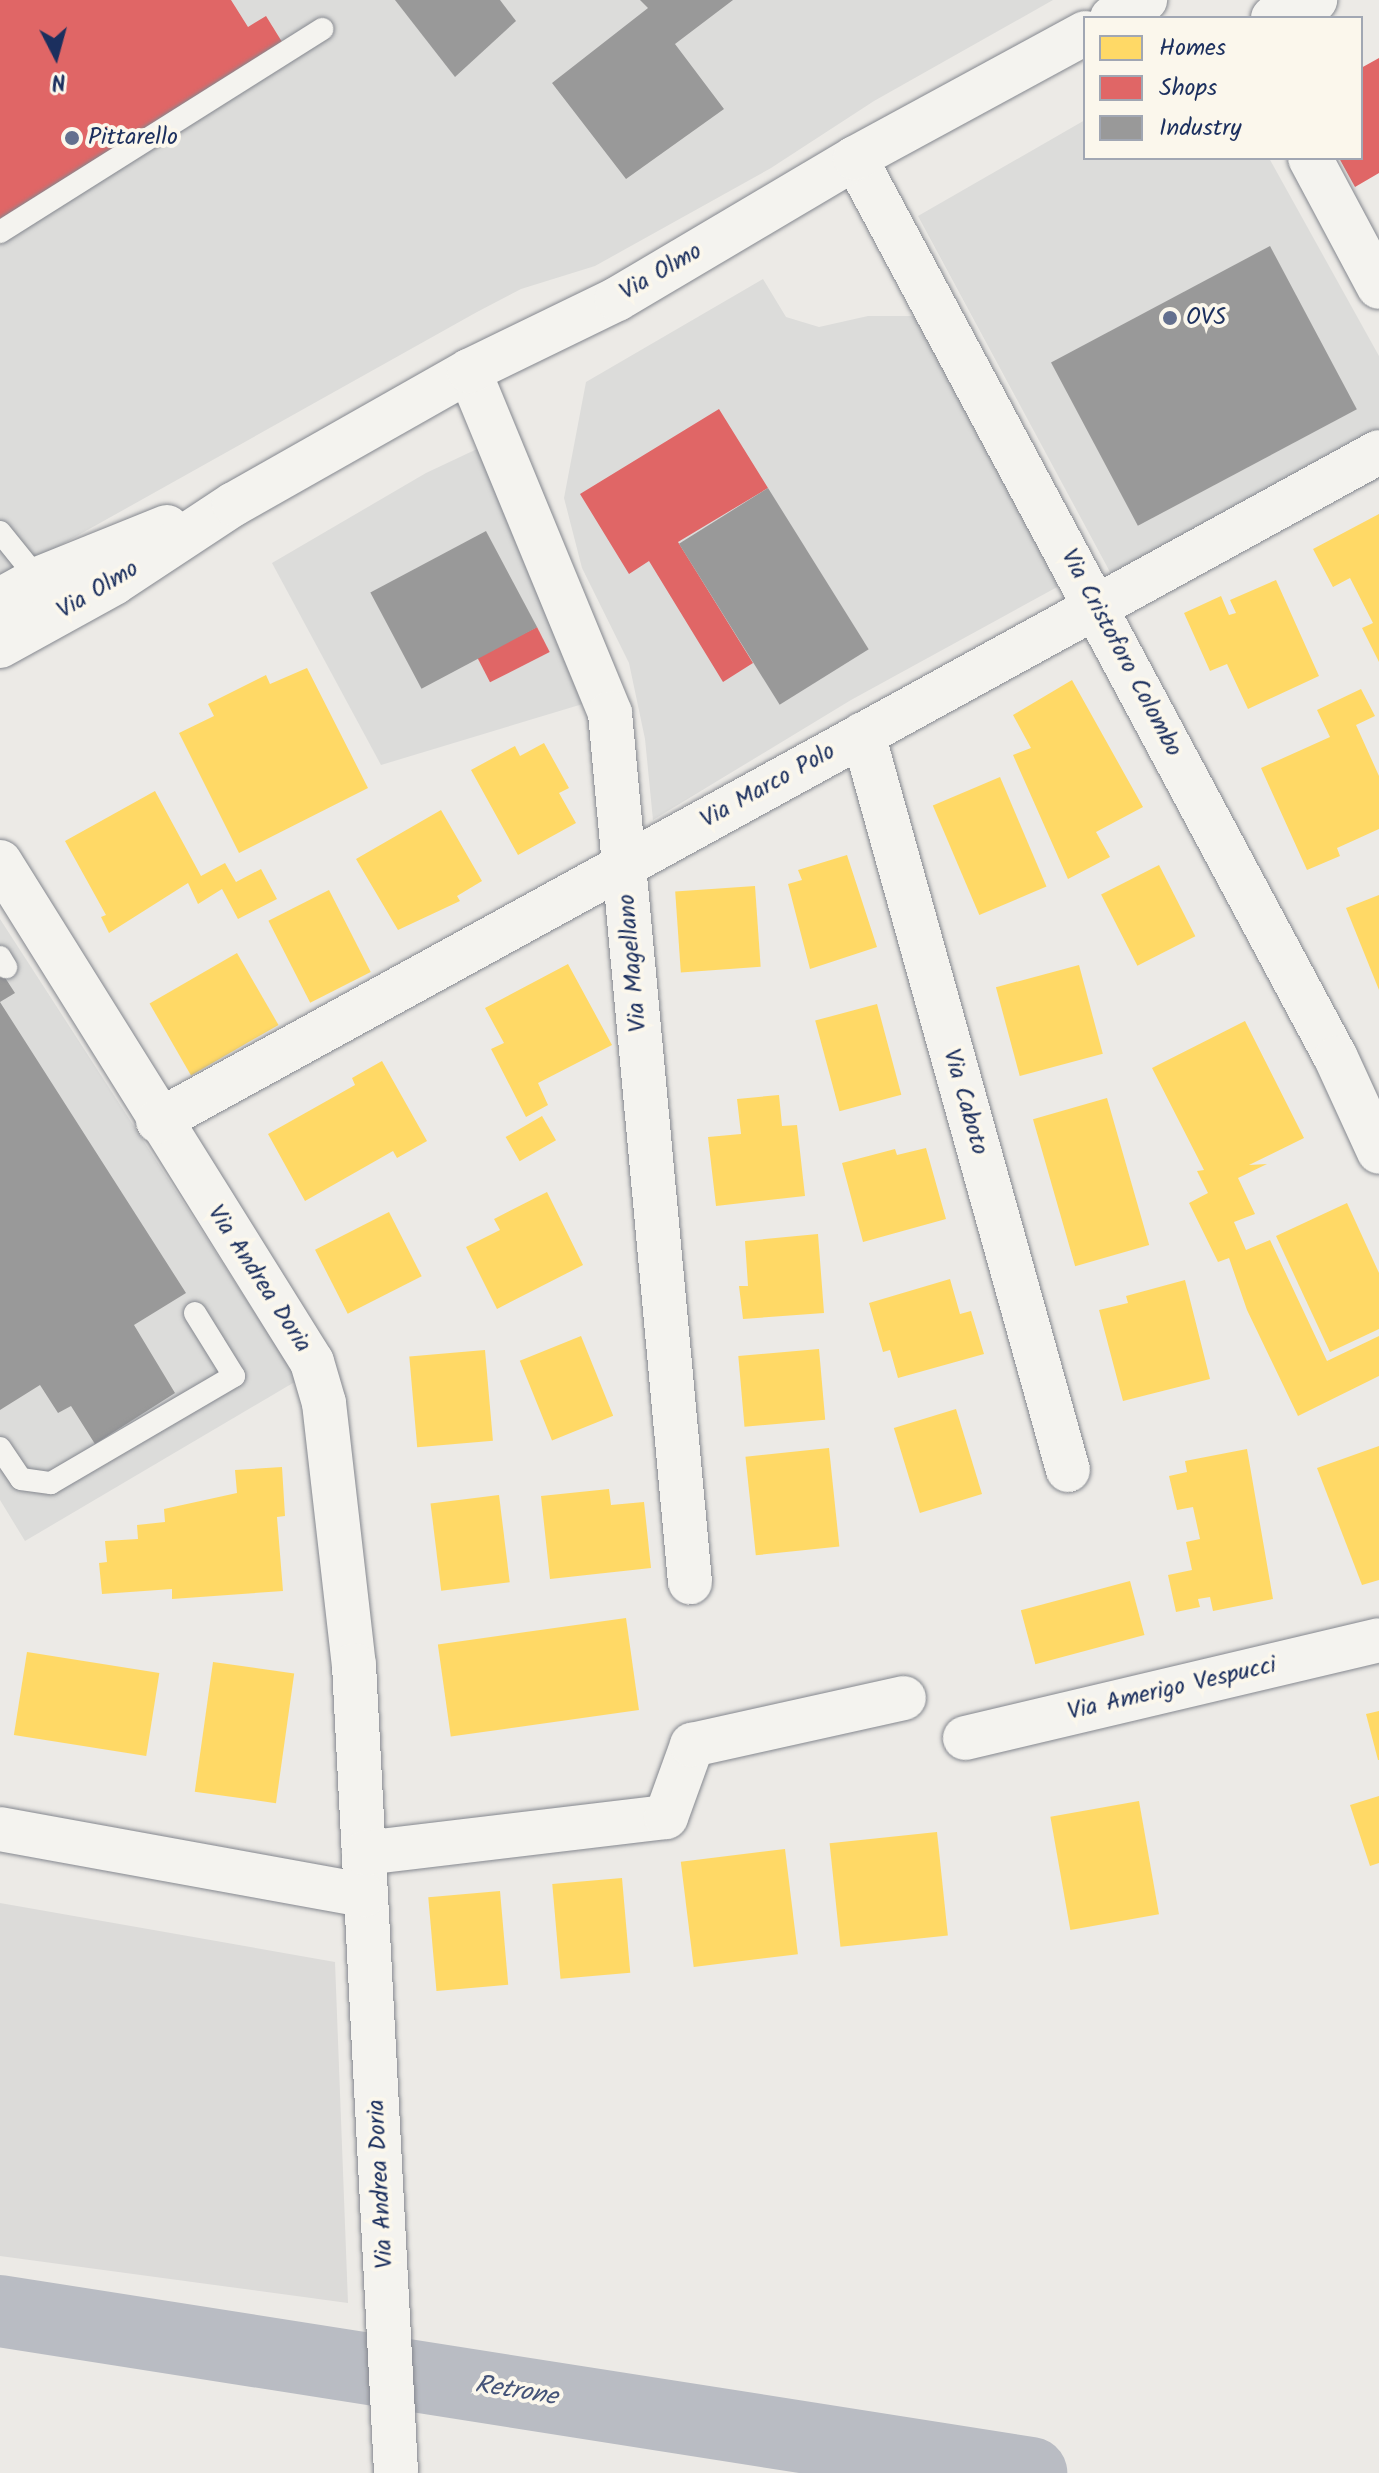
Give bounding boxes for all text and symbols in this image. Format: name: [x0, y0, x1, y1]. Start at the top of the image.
north arrow: [16, 16, 96, 96]
legend: [1083, 16, 1363, 160]
text: Homes: [1159, 29, 1226, 68]
text: N: [50, 62, 67, 98]
text: Shops: [1159, 69, 1217, 108]
text: Industry: [1159, 109, 1241, 148]
place label: Pittarello: [88, 124, 178, 152]
marker: Pittarello: [63, 129, 81, 147]
street label: Via Olmo: [615, 237, 707, 307]
place label: OVS: [1186, 304, 1226, 332]
marker: OVS: [1161, 309, 1179, 327]
street label: Via Cristoforo Colombo: [1054, 544, 1188, 762]
street label: Via Olmo: [52, 554, 144, 626]
street label: Via Marco Polo: [696, 737, 840, 835]
street label: Via Magellano: [613, 893, 653, 1033]
street label: Via Caboto: [936, 1046, 994, 1158]
street label: Via Andrea Doria: [201, 1200, 317, 1358]
street label: Via Amerigo Vespucci: [1065, 1651, 1279, 1727]
street label: Via Andrea Doria: [362, 2099, 400, 2269]
water label: Retrone: [473, 2370, 559, 2414]

